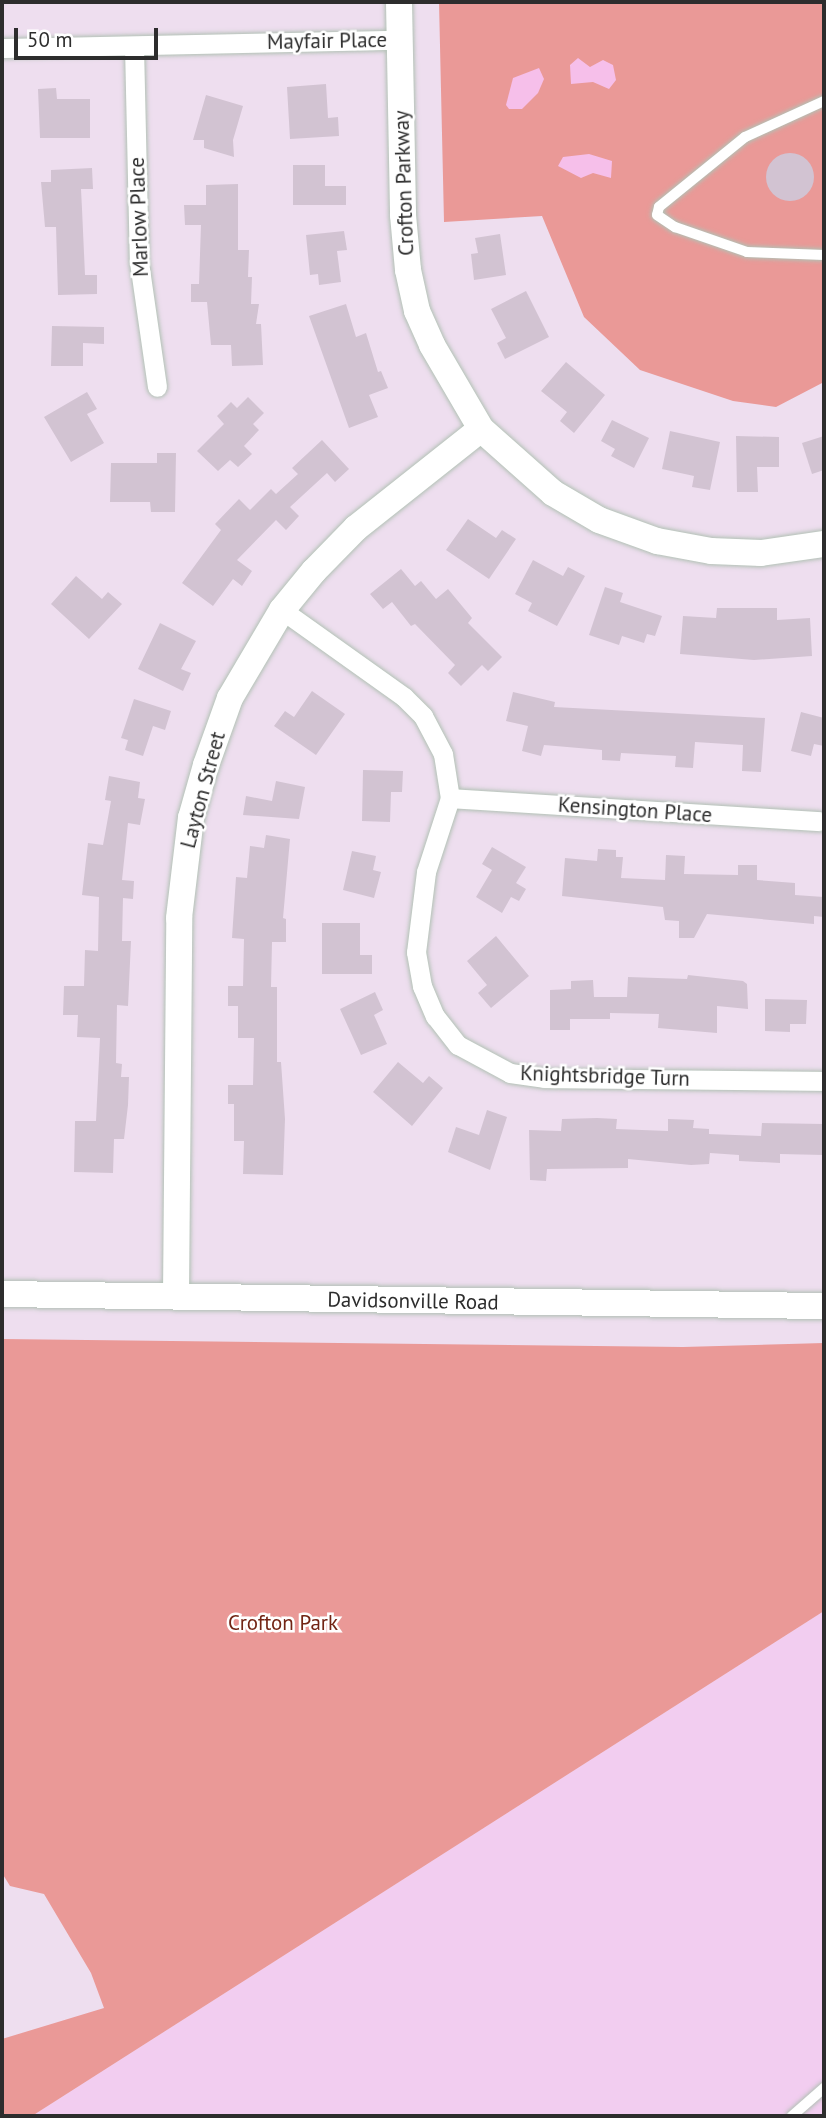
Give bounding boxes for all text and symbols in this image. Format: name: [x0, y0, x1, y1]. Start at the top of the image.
scale bar: [18, 14, 161, 58]
text: 50 m: [27, 26, 73, 53]
street label: Mayfair Place: [267, 27, 387, 55]
street label: Crofton Parkway: [389, 110, 419, 256]
street label: Marlow Place: [124, 156, 154, 278]
street label: Layton Street: [175, 729, 231, 851]
street label: Kensington Place: [557, 792, 713, 828]
street label: Knightsbridge Turn: [519, 1060, 691, 1092]
street label: Davidsonville Road: [327, 1287, 499, 1315]
park label: Crofton Park: [228, 1610, 338, 1636]

